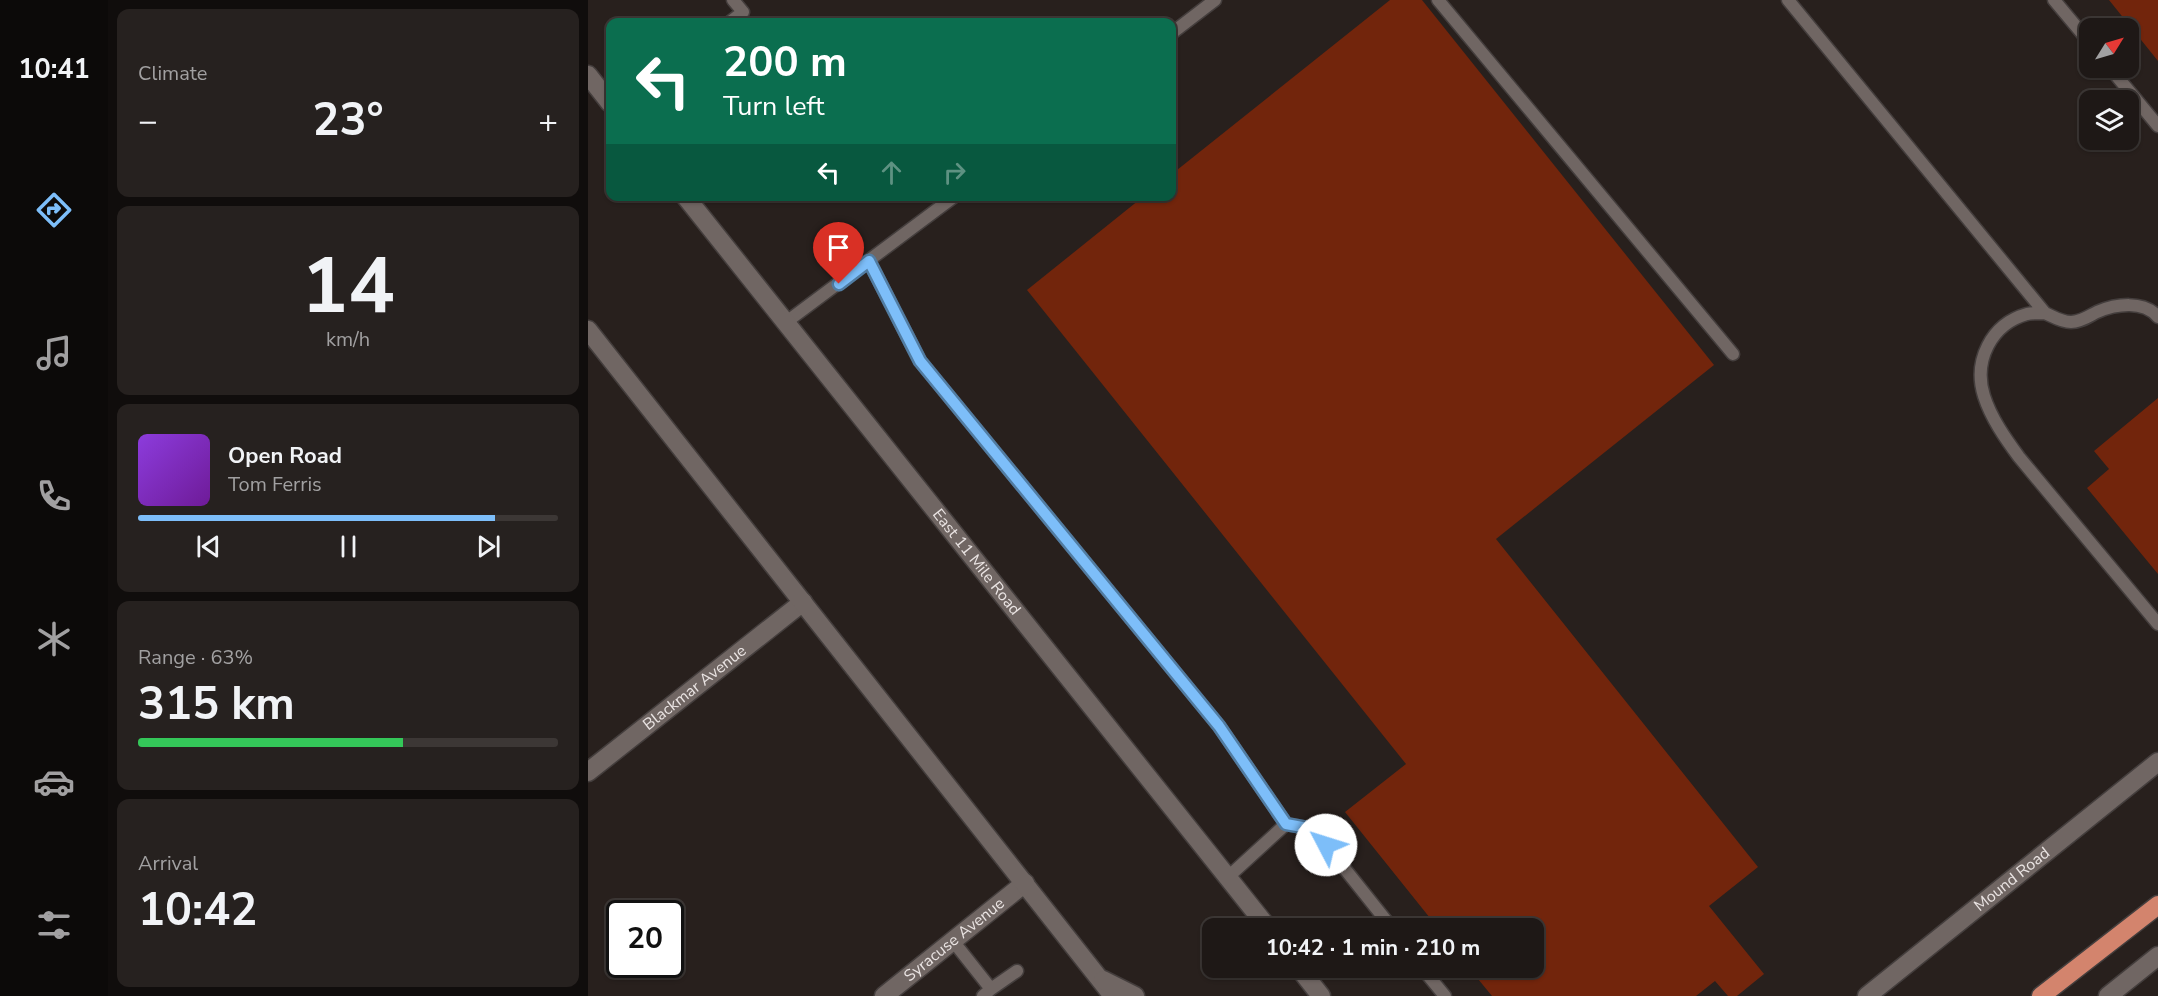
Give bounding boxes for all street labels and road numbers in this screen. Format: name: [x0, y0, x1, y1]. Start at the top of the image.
street label: East 11 Mile Road: [927, 504, 1026, 620]
street label: Blackmar Avenue: [638, 640, 751, 735]
street label: Mound Road: [1969, 842, 2054, 917]
street label: Syracuse Avenue: [899, 893, 1009, 987]

